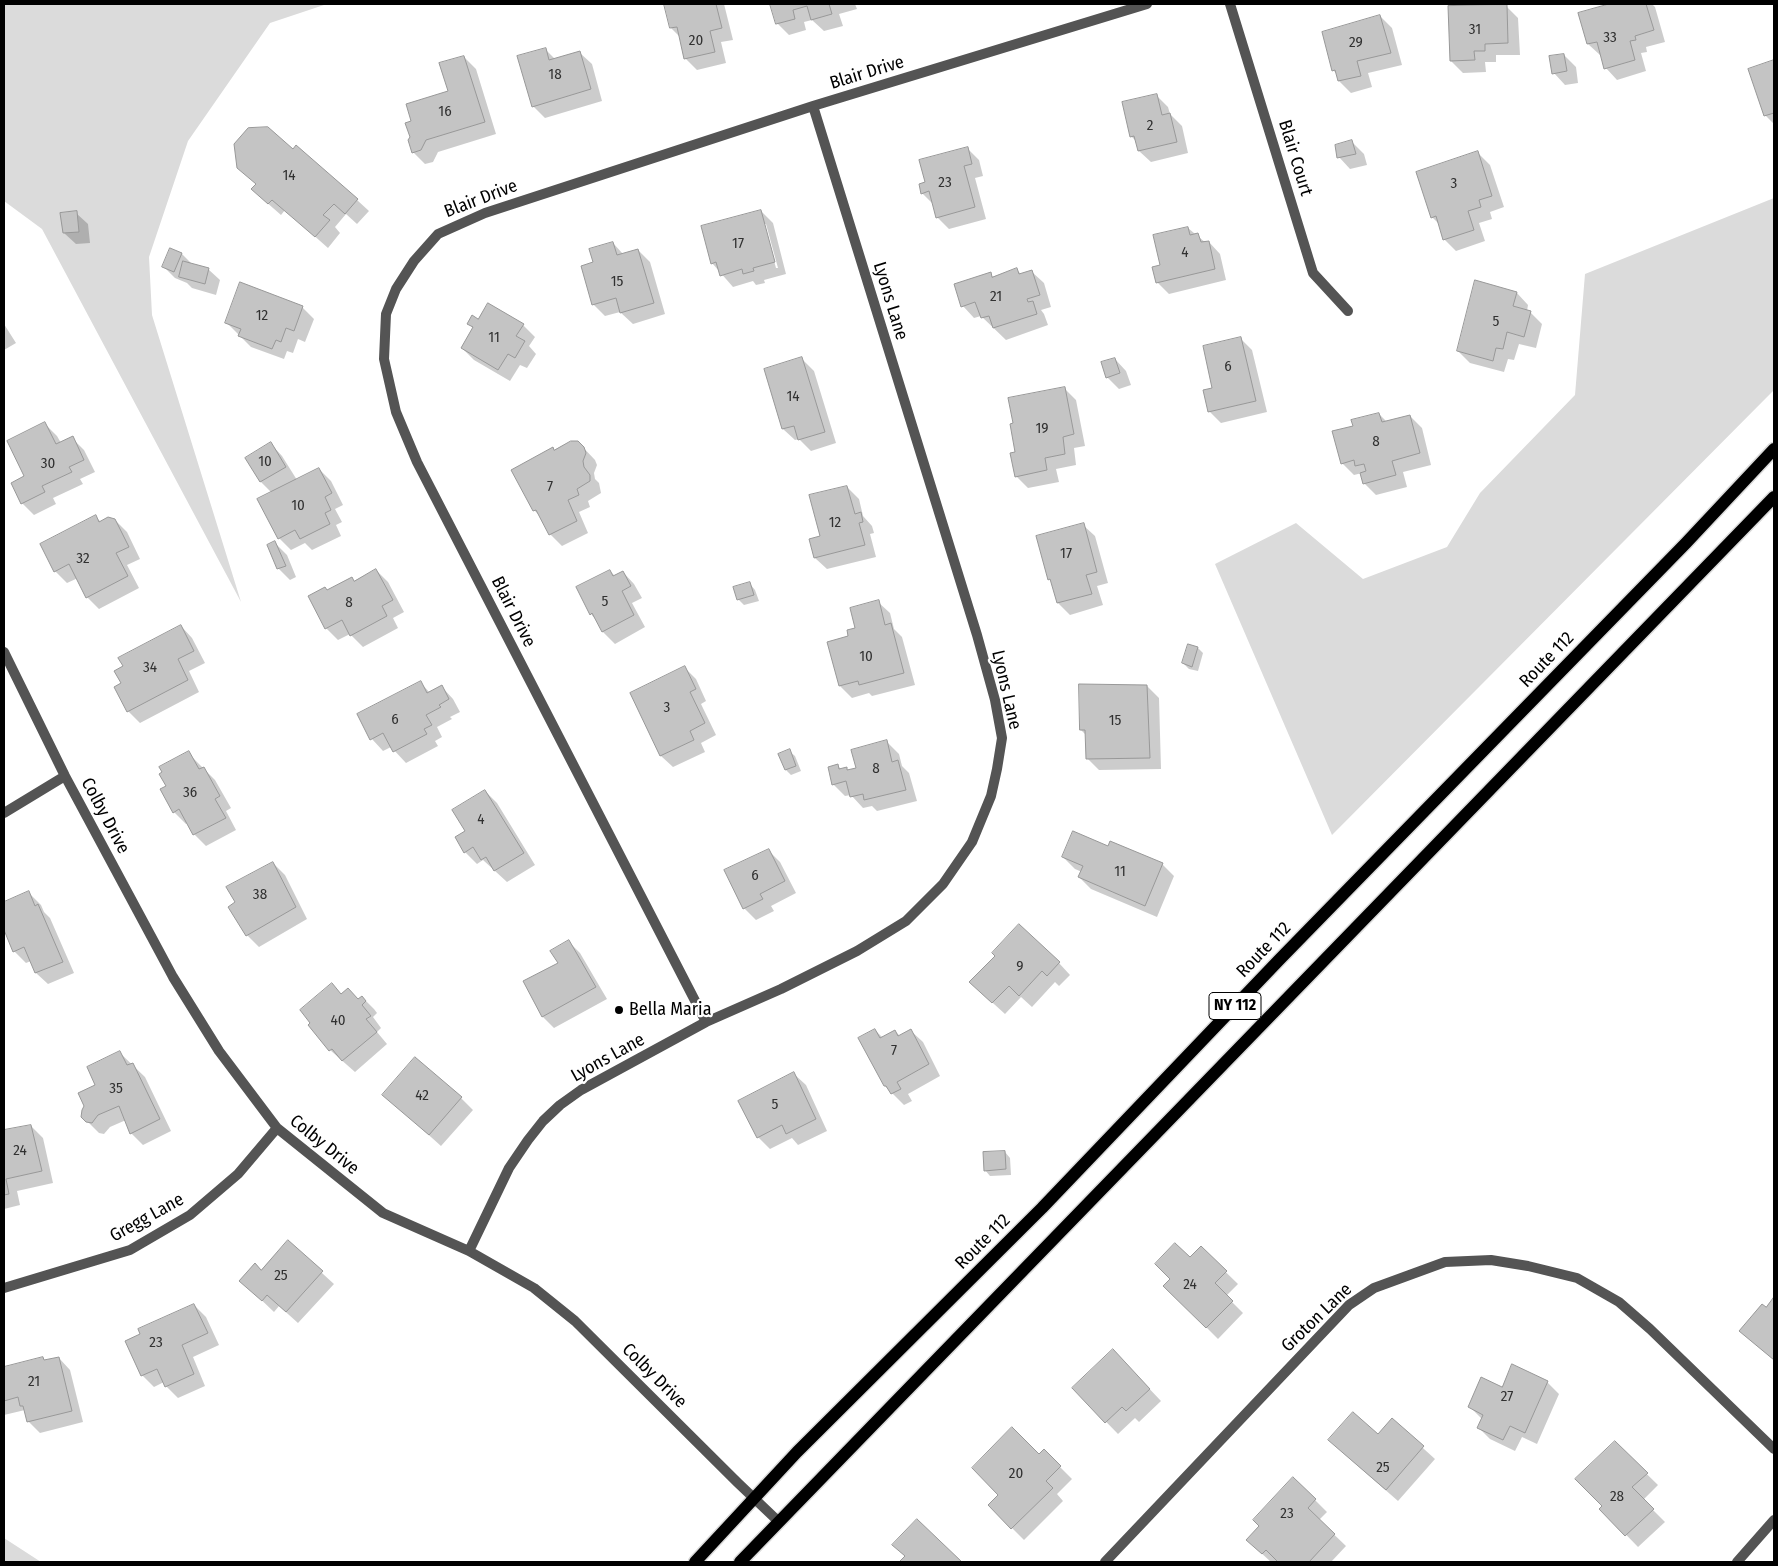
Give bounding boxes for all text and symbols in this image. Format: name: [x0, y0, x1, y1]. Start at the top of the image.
house number: 31: [1469, 21, 1481, 39]
house number: 33: [1603, 29, 1617, 47]
house number: 20: [689, 32, 703, 50]
house number: 29: [1349, 34, 1363, 52]
street label: Blair Drive: [827, 51, 907, 95]
house number: 18: [548, 66, 562, 84]
house number: 16: [438, 103, 452, 121]
house number: 2: [1147, 117, 1153, 135]
street label: Blair Court: [1273, 117, 1317, 199]
house number: 14: [282, 167, 296, 185]
house number: 23: [938, 174, 952, 192]
street label: Blair Drive: [441, 175, 521, 223]
house number: 3: [1451, 175, 1457, 193]
house number: 17: [732, 235, 744, 253]
house number: 4: [1181, 244, 1189, 262]
street label: Lyons Lane: [868, 259, 912, 343]
house number: 15: [611, 273, 623, 291]
house number: 21: [990, 288, 1002, 306]
house number: 12: [256, 307, 268, 325]
house number: 5: [1493, 313, 1499, 331]
house number: 11: [488, 329, 500, 347]
house number: 6: [1224, 358, 1232, 376]
house number: 14: [786, 388, 800, 406]
house number: 19: [1035, 420, 1049, 438]
house number: 8: [1372, 433, 1380, 451]
house number: 10: [258, 453, 272, 471]
house number: 30: [41, 455, 55, 473]
house number: 7: [547, 478, 553, 496]
house number: 10: [291, 497, 305, 515]
house number: 12: [829, 514, 841, 532]
house number: 17: [1060, 545, 1072, 563]
house number: 32: [76, 550, 90, 568]
street label: Blair Drive: [486, 573, 540, 651]
house number: 5: [602, 593, 608, 611]
house number: 8: [345, 594, 353, 612]
street label: Route 112: [1515, 628, 1579, 692]
house number: 10: [859, 648, 873, 666]
street label: Lyons Lane: [986, 648, 1026, 732]
house number: 34: [143, 659, 157, 677]
house number: 3: [664, 699, 670, 717]
house number: 6: [391, 711, 399, 729]
house number: 15: [1109, 712, 1121, 730]
house number: 8: [872, 760, 880, 778]
street label: Colby Drive: [76, 774, 134, 858]
house number: 36: [183, 784, 197, 802]
house number: 4: [477, 811, 485, 829]
house number: 11: [1114, 863, 1126, 881]
house number: 6: [751, 867, 759, 885]
house number: 38: [253, 886, 267, 904]
street label: Route 112: [1232, 918, 1296, 982]
house number: 9: [1016, 958, 1024, 976]
road number: NY 112: [1209, 992, 1261, 1019]
place label: Bella Maria: [629, 999, 711, 1021]
marker: Bella Maria: [613, 1004, 625, 1016]
house number: 40: [330, 1012, 346, 1030]
street label: Lyons Lane: [567, 1029, 649, 1087]
house number: 7: [891, 1042, 897, 1060]
house number: 35: [109, 1080, 123, 1098]
house number: 42: [415, 1087, 429, 1105]
house number: 5: [772, 1096, 778, 1114]
street label: Colby Drive: [285, 1111, 363, 1179]
house number: 24: [13, 1142, 27, 1160]
street label: Gregg Lane: [106, 1189, 188, 1247]
street label: Route 112: [951, 1210, 1015, 1274]
house number: 25: [274, 1267, 288, 1285]
house number: 24: [1183, 1276, 1197, 1294]
street label: Groton Lane: [1277, 1279, 1357, 1357]
house number: 23: [149, 1334, 163, 1352]
street label: Colby Drive: [617, 1339, 691, 1413]
house number: 21: [28, 1373, 40, 1391]
house number: 27: [1501, 1388, 1513, 1406]
house number: 25: [1376, 1459, 1390, 1477]
house number: 20: [1009, 1465, 1023, 1483]
house number: 28: [1610, 1488, 1624, 1506]
house number: 23: [1280, 1505, 1294, 1523]

